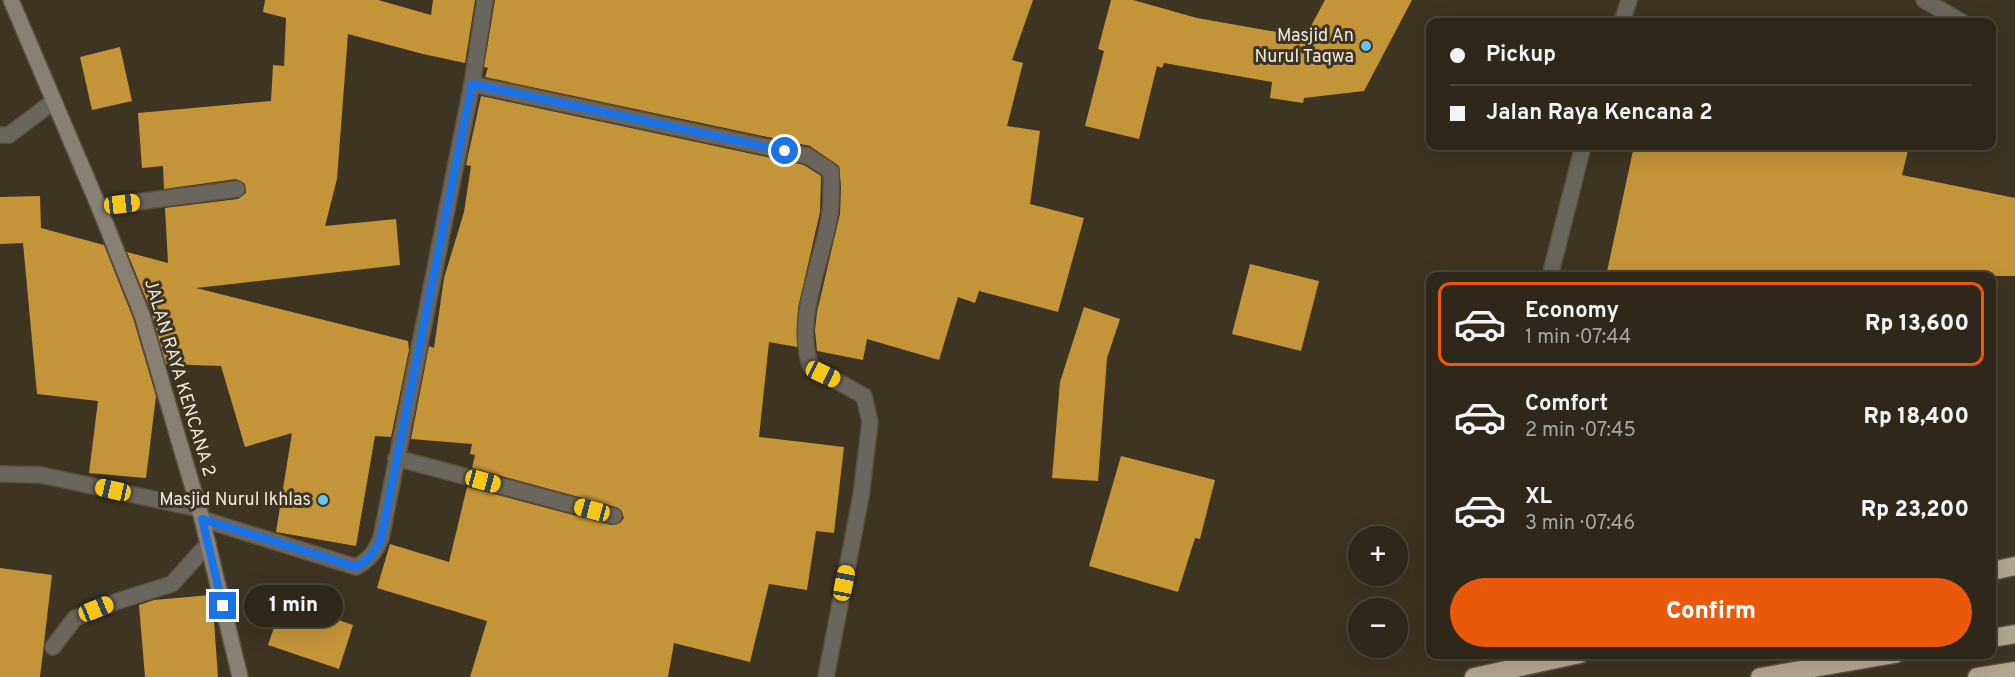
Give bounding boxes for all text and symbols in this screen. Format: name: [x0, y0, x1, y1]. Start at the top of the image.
place label: Masjid An Nurul Taqwa: [1254, 25, 1354, 69]
marker: Masjid An Nurul Taqwa: [1359, 39, 1373, 53]
text: Pickup: [1486, 42, 1556, 69]
text: Jalan Raya Kencana 2: [1486, 100, 1713, 127]
route start: [771, 137, 798, 164]
car: [103, 193, 141, 215]
street label: JALAN RAYA KENCANA 2: [138, 276, 220, 480]
icon: car: [1453, 297, 1507, 351]
text: Economy: [1525, 298, 1619, 325]
text: Rp 13,600: [1865, 311, 1969, 338]
text: 1 min · 07:44: [1525, 325, 1631, 351]
car: [803, 358, 843, 390]
icon: car: [1453, 390, 1507, 444]
text: Comfort: [1525, 391, 1608, 418]
text: Rp 18,400: [1864, 404, 1969, 431]
text: 2 min · 07:45: [1525, 418, 1636, 444]
car: [463, 468, 503, 494]
car: [93, 477, 133, 503]
icon: car: [1453, 483, 1507, 537]
text: XL: [1525, 484, 1552, 511]
place label: Masjid Nurul Ikhlas: [159, 489, 311, 512]
marker: Masjid Nurul Ikhlas: [316, 493, 330, 507]
car: [572, 497, 612, 523]
text: Rp 23,200: [1861, 497, 1969, 524]
text: 3 min · 07:46: [1525, 511, 1635, 537]
map controls: [1348, 526, 1408, 658]
button: +: [1348, 526, 1408, 586]
car: [832, 564, 856, 602]
button: Confirm: [1450, 578, 1972, 647]
callout: 1 min: [244, 585, 343, 627]
route end: [209, 592, 236, 619]
text: 1 min: [269, 593, 318, 619]
car: [76, 594, 116, 624]
button: −: [1348, 598, 1408, 658]

